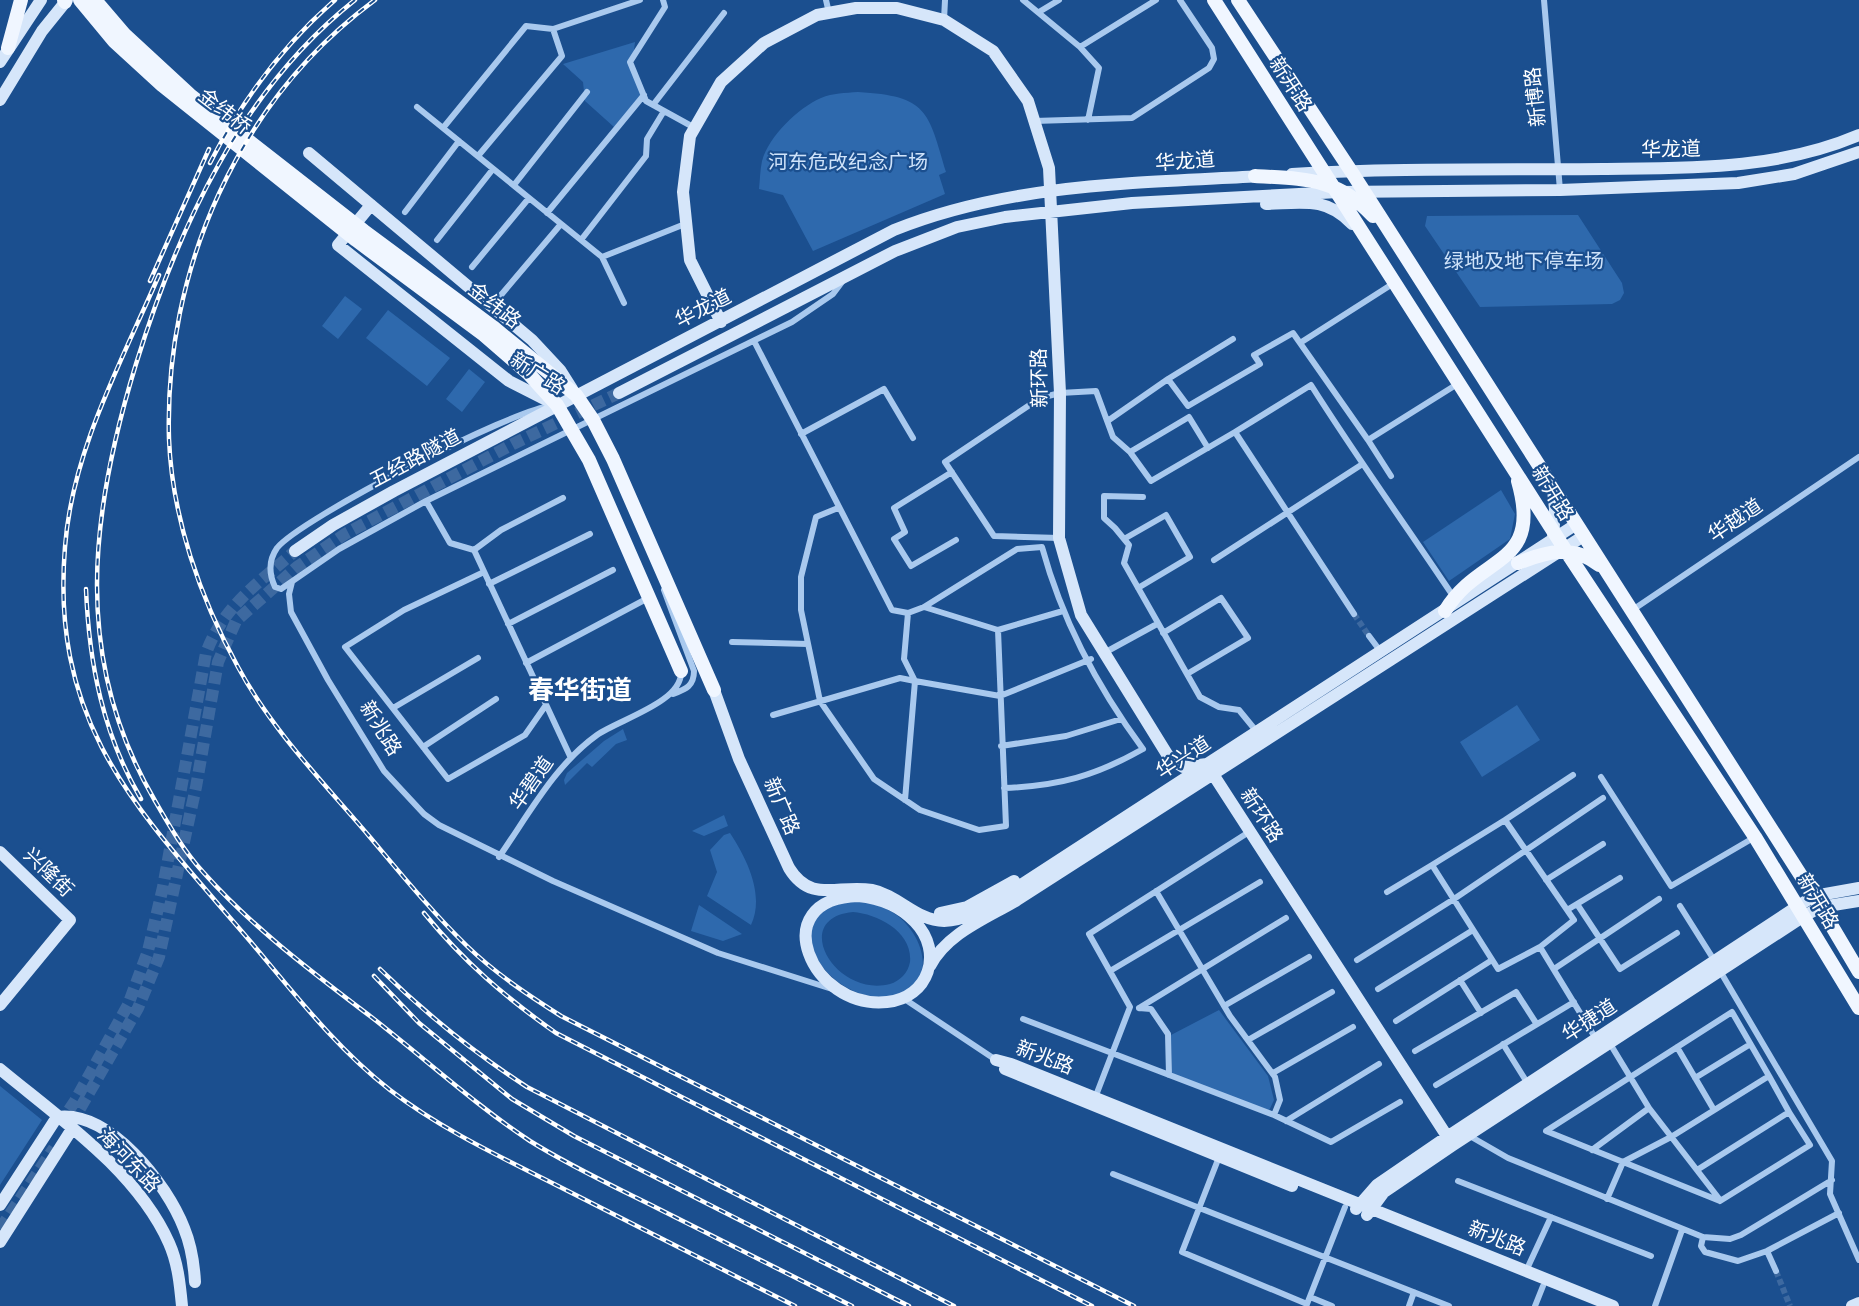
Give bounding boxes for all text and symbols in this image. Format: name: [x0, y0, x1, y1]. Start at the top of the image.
street label: 新开路: [1264, 52, 1318, 116]
street label: 新博路: [1519, 66, 1551, 128]
street label: 金纬桥: [193, 82, 257, 140]
street label: 华龙道: [1641, 135, 1701, 163]
street label: 华龙道: [1154, 146, 1216, 176]
park label: 河东危改纪念广场: [768, 149, 928, 175]
park label: 绿地及地下停车场: [1444, 248, 1604, 274]
street label: 金纬路: [463, 276, 527, 334]
street label: 华龙道: [670, 283, 736, 333]
street label: 新广路: [506, 346, 570, 400]
street label: 新环路: [1025, 348, 1053, 408]
street label: 五经路隧道: [365, 423, 465, 493]
street label: 新开路: [1526, 461, 1580, 525]
street label: 华越道: [1703, 492, 1767, 548]
district label: 春华街道: [528, 673, 632, 707]
street label: 新兆路: [354, 696, 408, 760]
street label: 华兴道: [1151, 730, 1215, 784]
street label: 华碧道: [503, 751, 559, 815]
street label: 新广路: [758, 773, 806, 839]
street label: 新环路: [1235, 783, 1289, 847]
street label: 兴隆街: [18, 842, 80, 902]
street label: 新开路: [1791, 869, 1845, 933]
street label: 华捷道: [1557, 993, 1621, 1047]
street label: 新兆路: [1012, 1034, 1078, 1080]
street label: 海河东路: [92, 1122, 166, 1198]
street label: 新兆路: [1464, 1215, 1530, 1261]

